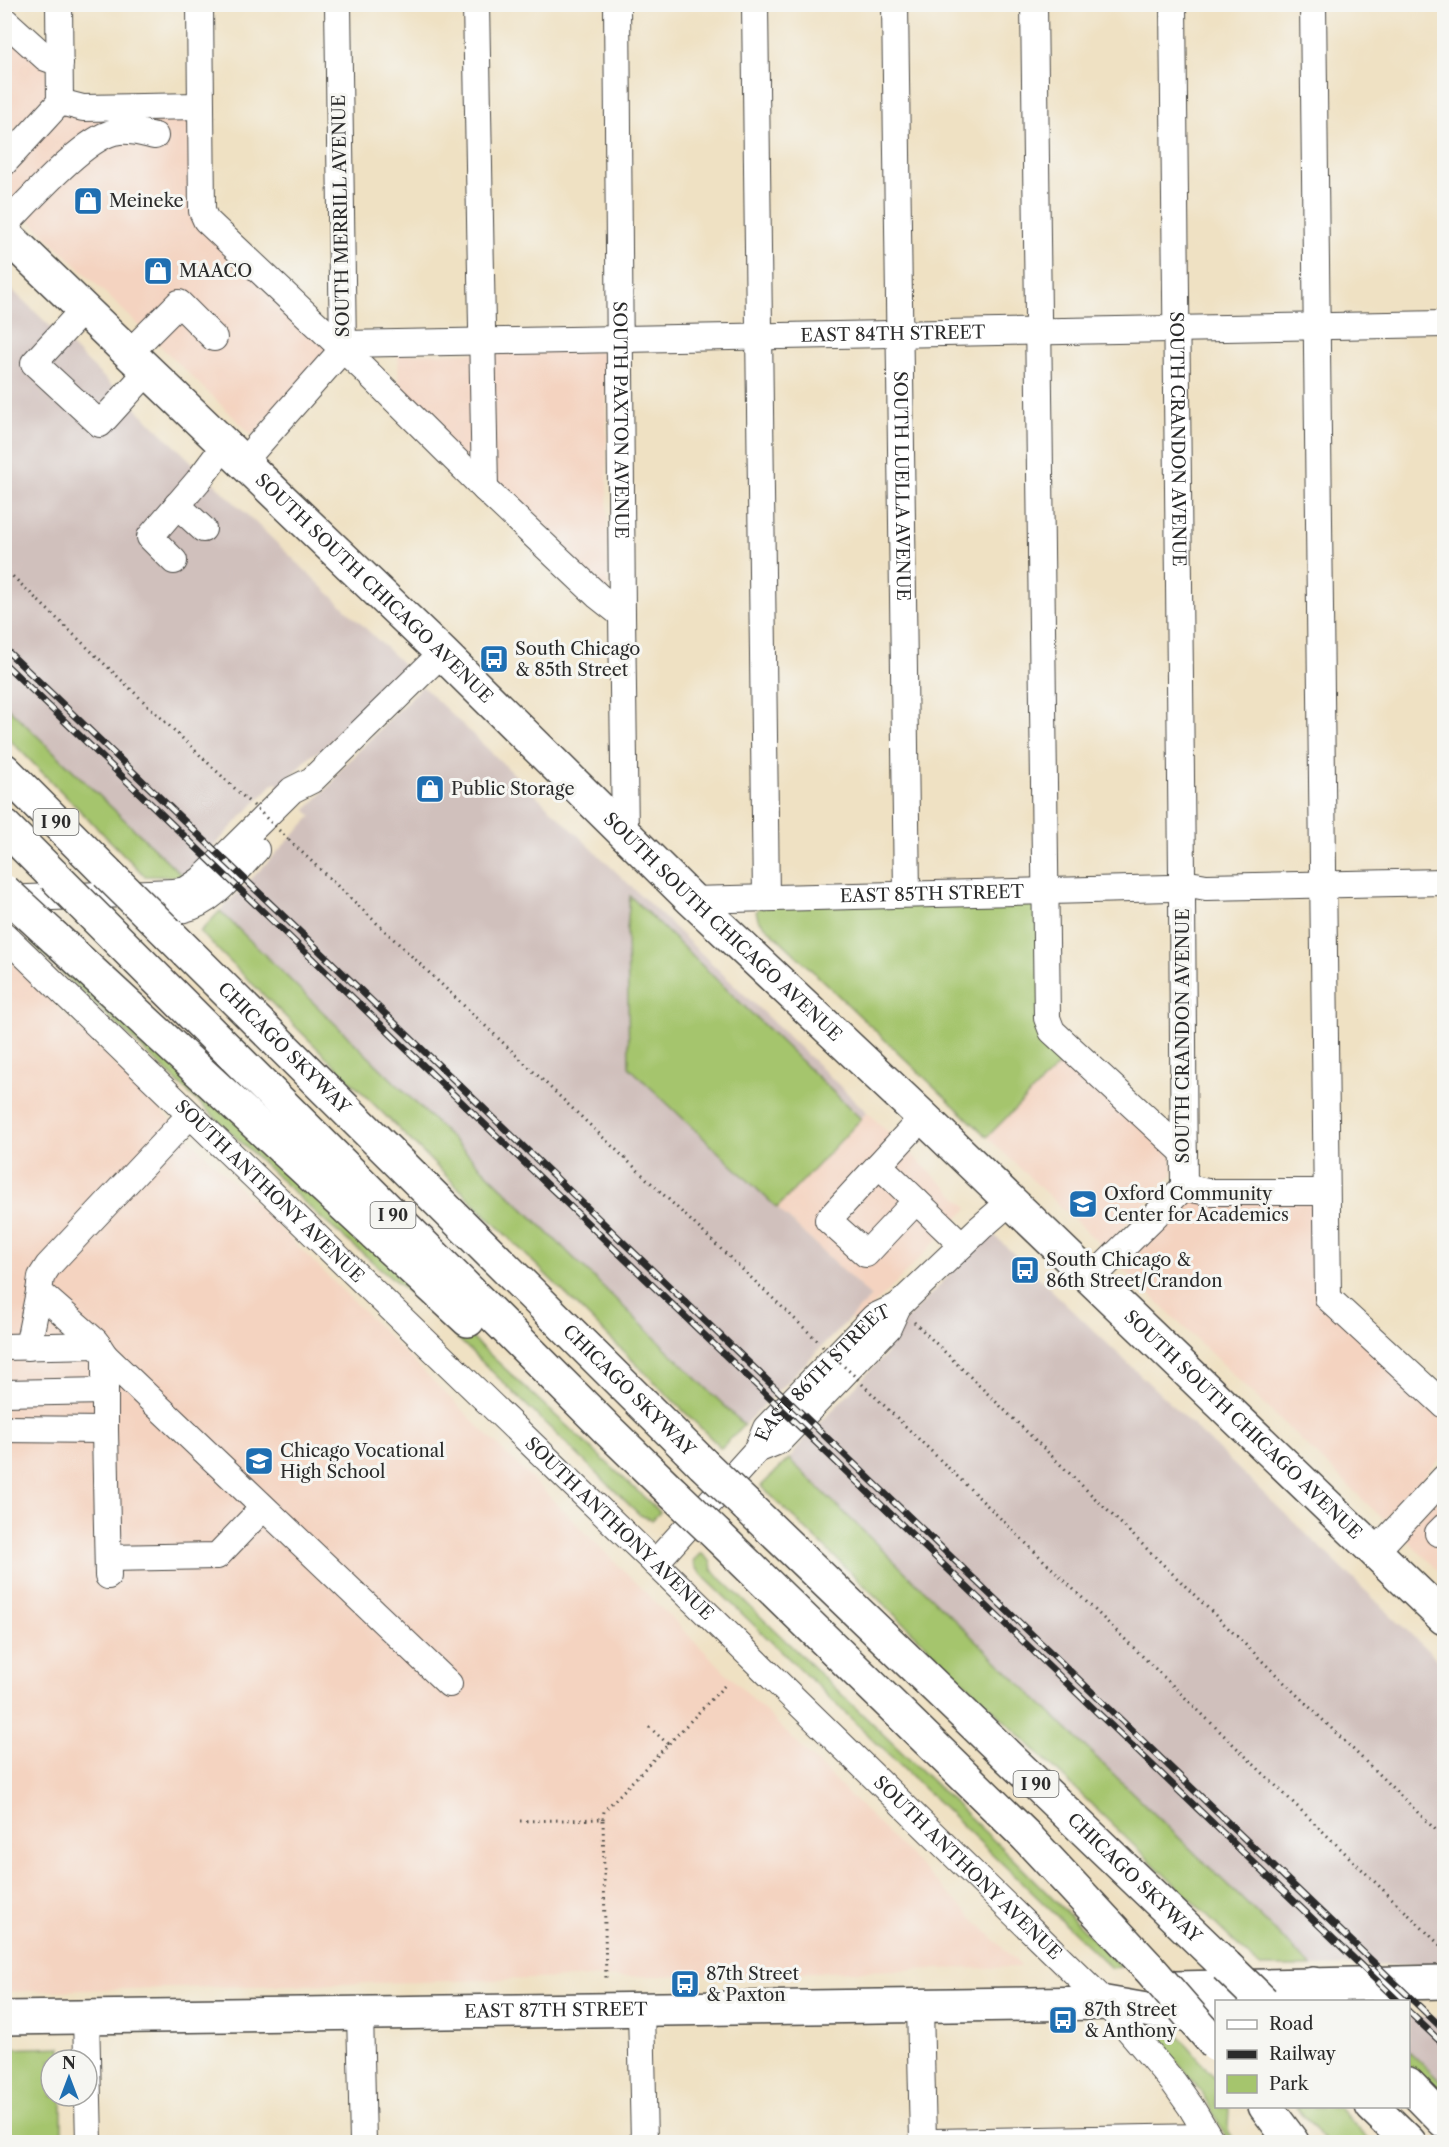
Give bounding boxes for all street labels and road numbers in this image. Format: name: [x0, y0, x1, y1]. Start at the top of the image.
street label: SOUTH MERRILL AVENUE: [328, 95, 354, 337]
street label: SOUTH PAXTON AVENUE: [608, 301, 632, 539]
street label: SOUTH CRANDON AVENUE: [1165, 311, 1190, 567]
street label: EAST 84TH STREET: [800, 321, 986, 347]
street label: SOUTH LUELLA AVENUE: [889, 371, 914, 601]
street label: SOUTH SOUTH CHICAGO AVENUE: [251, 469, 497, 708]
street label: SOUTH SOUTH CHICAGO AVENUE: [599, 808, 846, 1046]
road number: I 90: [34, 809, 78, 835]
street label: EAST 85TH STREET: [840, 881, 1025, 907]
street label: SOUTH CRANDON AVENUE: [1172, 908, 1194, 1164]
street label: CHICAGO SKYWAY: [213, 978, 356, 1119]
street label: SOUTH ANTHONY AVENUE: [171, 1095, 369, 1287]
road number: I 90: [370, 1202, 416, 1228]
street label: EAST 86TH STREET: [751, 1300, 894, 1445]
street label: SOUTH SOUTH CHICAGO AVENUE: [1120, 1305, 1366, 1544]
street label: CHICAGO SKYWAY: [558, 1320, 701, 1462]
street label: SOUTH ANTHONY AVENUE: [520, 1433, 718, 1625]
street label: SOUTH ANTHONY AVENUE: [869, 1771, 1066, 1964]
road number: I 90: [1014, 1771, 1058, 1797]
street label: CHICAGO SKYWAY: [1063, 1809, 1207, 1948]
street label: EAST 87TH STREET: [464, 1998, 648, 2023]

